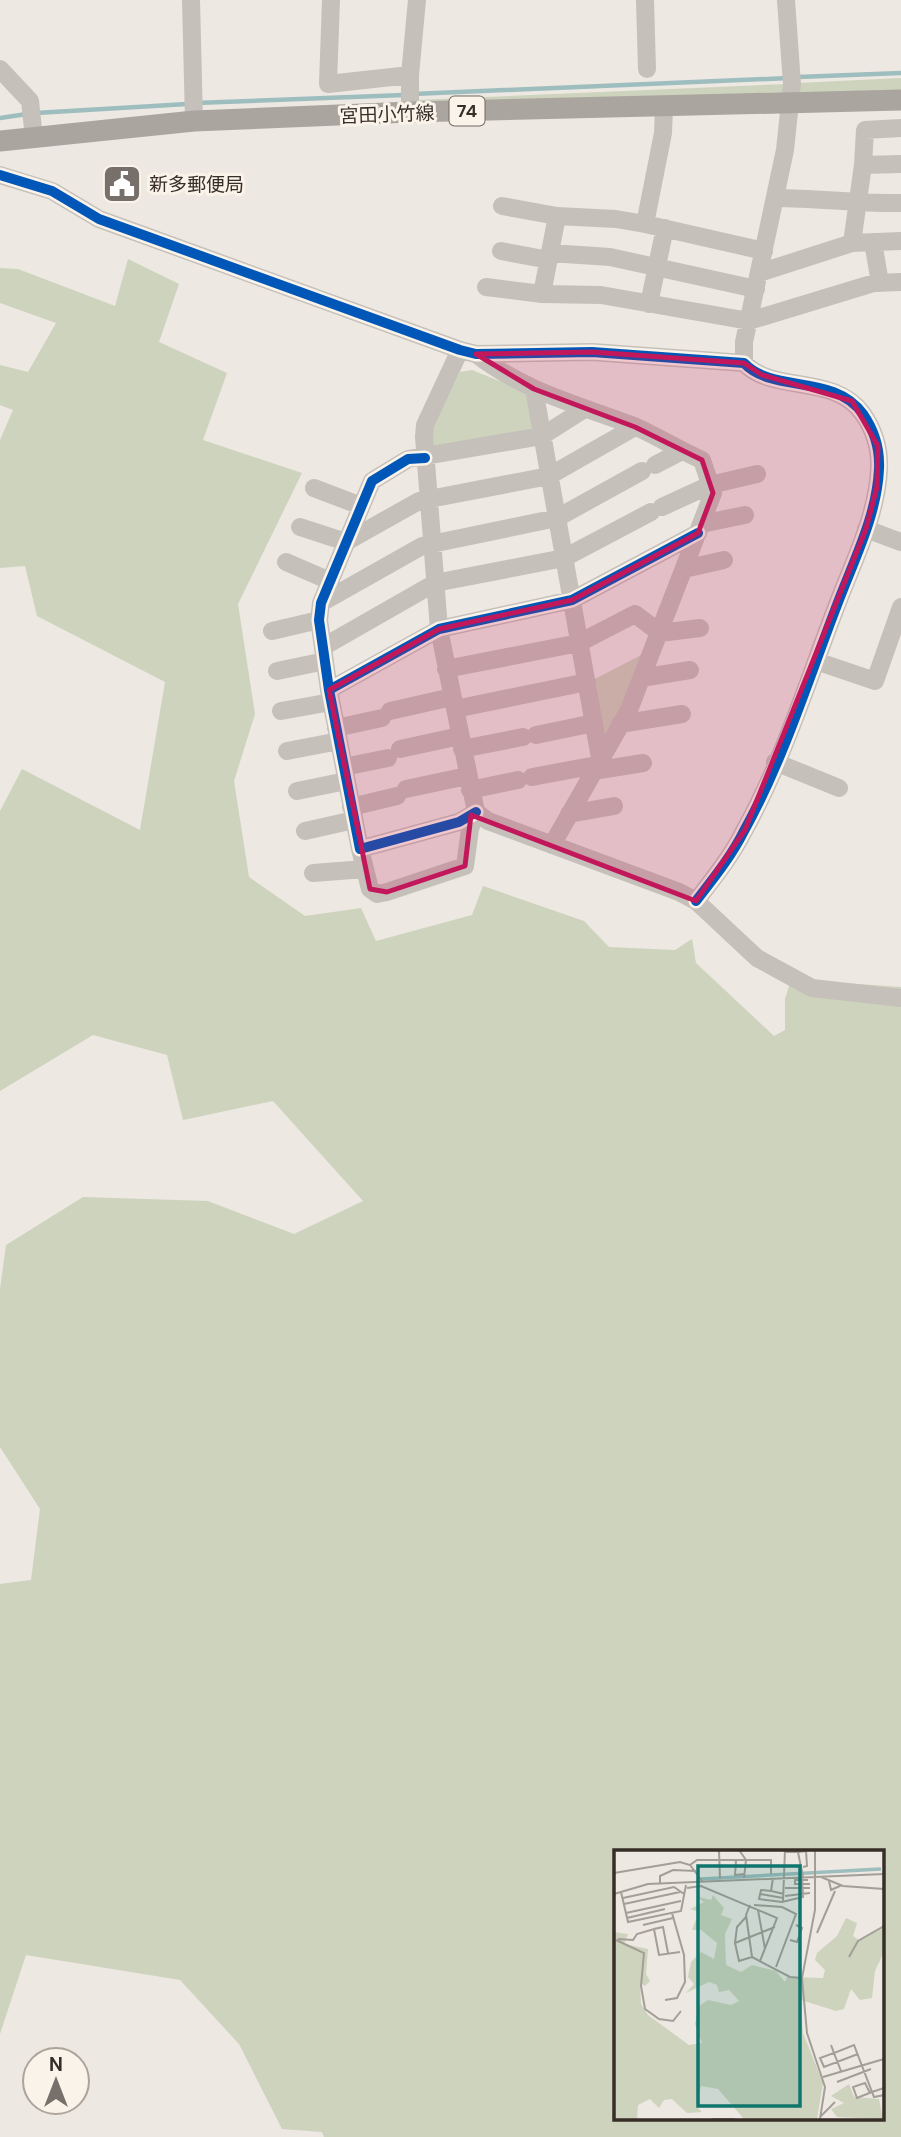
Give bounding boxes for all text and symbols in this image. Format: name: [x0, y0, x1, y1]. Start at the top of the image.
road number: 74: [449, 96, 484, 126]
street label: 宮田小竹線: [339, 100, 435, 129]
public building icon: 新多郵便局: [101, 163, 143, 205]
place label: 新多郵便局: [149, 172, 244, 197]
inset map: [614, 1850, 884, 2120]
north arrow: [21, 2046, 91, 2116]
text: N: [49, 2052, 63, 2077]

